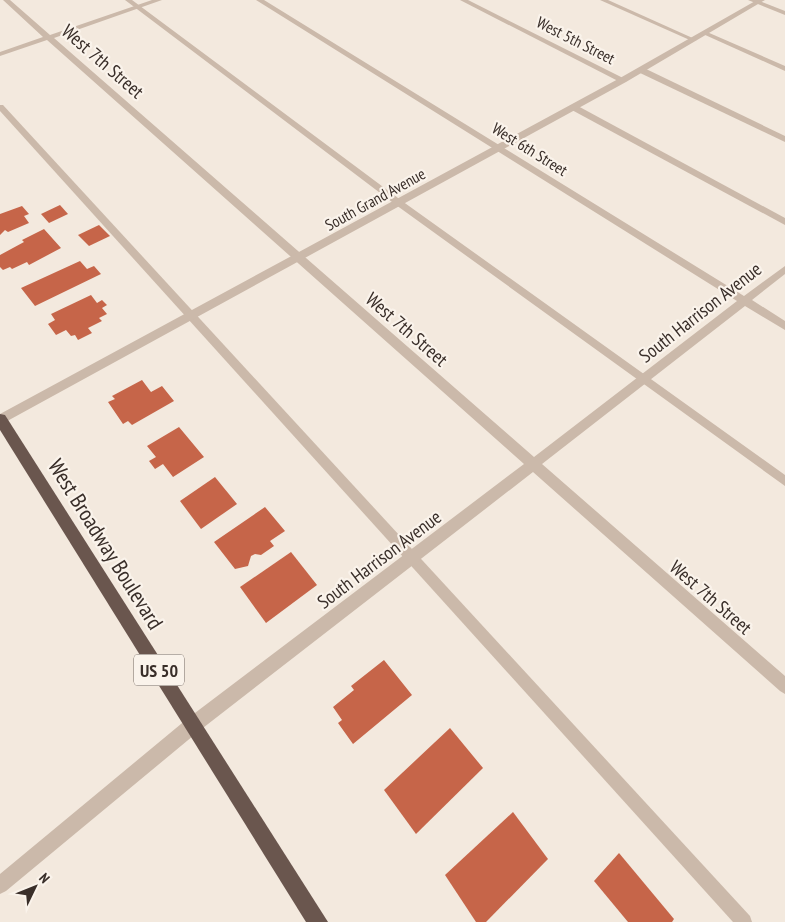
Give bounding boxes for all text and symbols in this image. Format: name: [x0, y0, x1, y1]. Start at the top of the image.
street label: West 5th Street: [534, 12, 619, 69]
street label: West 7th Street: [57, 19, 150, 104]
street label: West 6th Street: [489, 118, 572, 180]
street label: South Grand Avenue: [321, 163, 429, 235]
street label: South Harrison Avenue: [634, 257, 766, 367]
street label: West 7th Street: [361, 287, 454, 372]
street label: West Broadway Boulevard: [42, 454, 170, 634]
street label: South Harrison Avenue: [312, 504, 446, 613]
street label: West 7th Street: [665, 555, 758, 640]
road number: US 50: [134, 654, 184, 686]
north arrow: [10, 862, 60, 912]
text: N: [35, 869, 54, 887]

